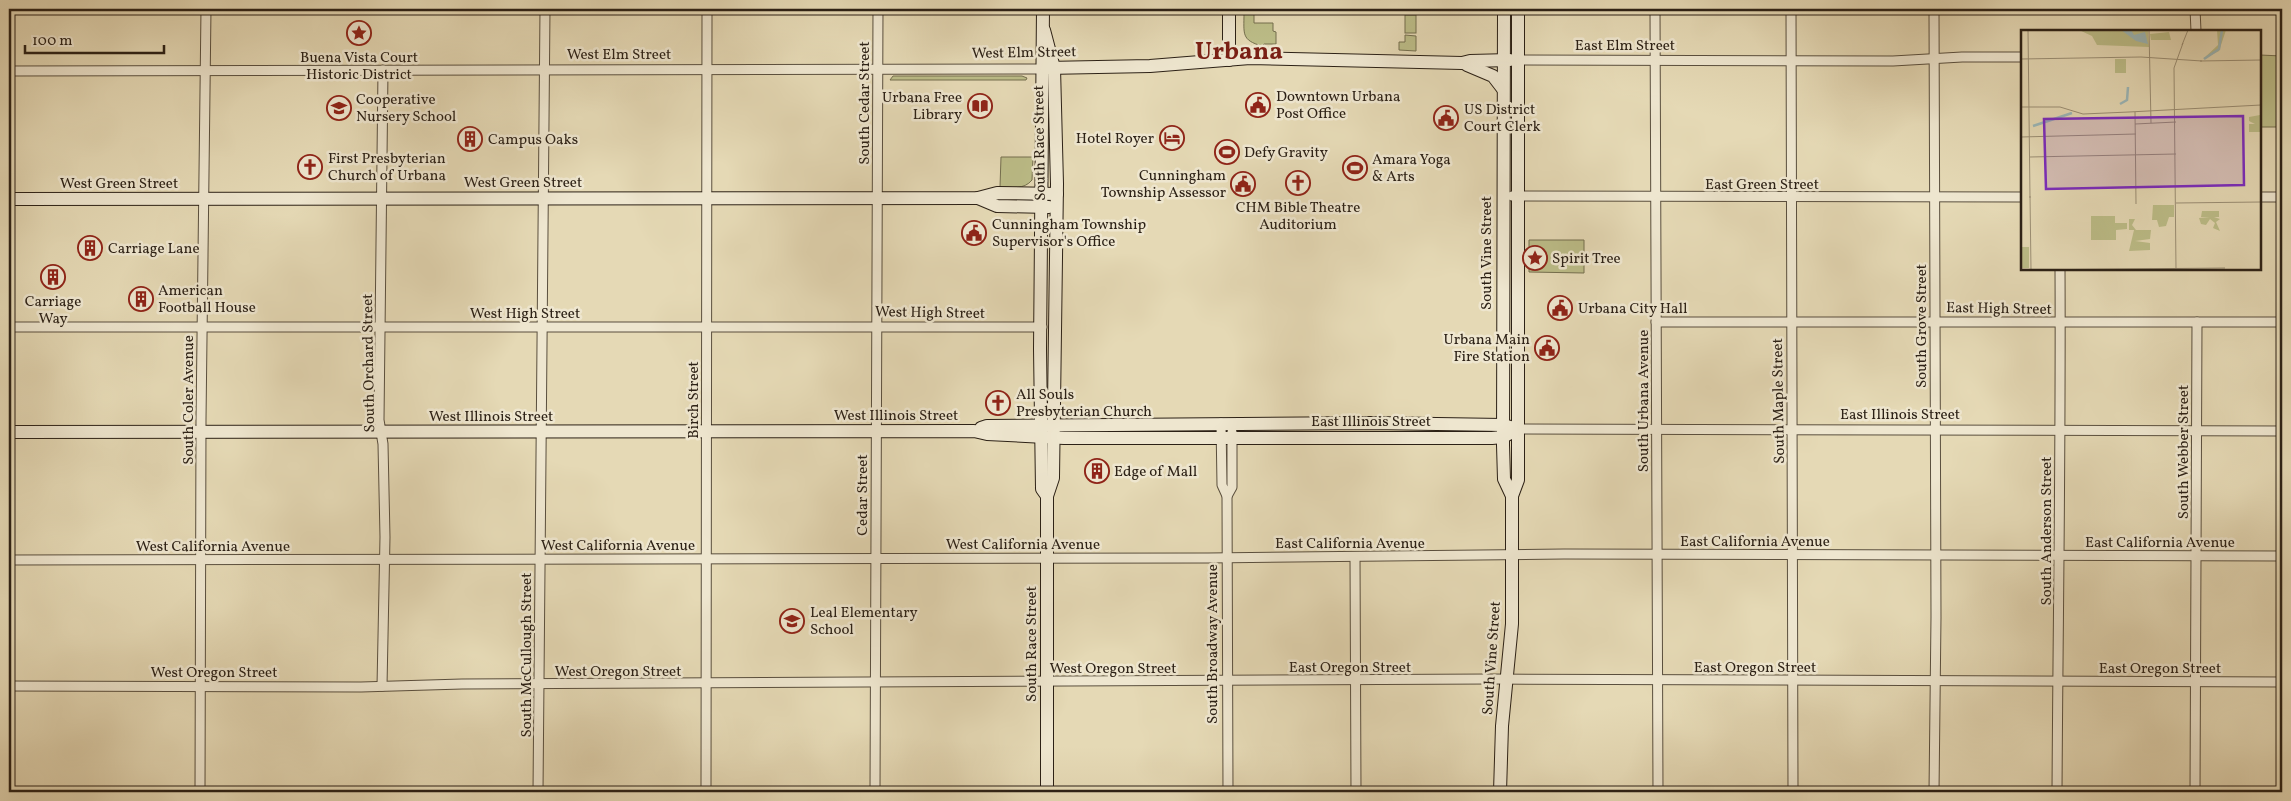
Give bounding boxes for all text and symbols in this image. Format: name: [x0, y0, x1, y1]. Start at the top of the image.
place icon: Buena Vista Court Historic District: [346, 20, 372, 46]
scale bar: [25, 22, 164, 54]
inset map: [2021, 30, 2261, 270]
text: 100 m: [32, 31, 72, 52]
district label: Urbana: [1195, 35, 1283, 70]
street label: East Elm Street: [1575, 36, 1675, 57]
street label: South Cedar Street: [855, 41, 876, 165]
street label: West Elm Street: [971, 42, 1077, 65]
street label: West Elm Street: [567, 45, 671, 66]
place label: Buena Vista Court Historic District: [300, 48, 418, 86]
street label: South Race Street: [1029, 85, 1052, 201]
place label: Downtown Urbana Post Office: [1276, 87, 1400, 125]
place label: Urbana Free Library: [882, 88, 962, 126]
place label: Cooperative Nursery School: [356, 90, 456, 128]
public building icon: Downtown Urbana Post Office: [1245, 92, 1271, 118]
library icon: Urbana Free Library: [967, 93, 993, 119]
school or university icon: Cooperative Nursery School: [326, 95, 352, 121]
place label: US District Court Clerk: [1464, 100, 1541, 138]
public building icon: US District Court Clerk: [1433, 105, 1459, 131]
hotel icon: Hotel Royer: [1159, 125, 1185, 151]
building icon: Campus Oaks: [457, 126, 483, 152]
place label: Hotel Royer: [1076, 129, 1154, 150]
place label: Campus Oaks: [488, 130, 578, 151]
sports icon: Defy Gravity: [1214, 139, 1240, 165]
place label: Defy Gravity: [1244, 143, 1328, 164]
place label: First Presbyterian Church of Urbana: [328, 149, 446, 187]
place label: Amara Yoga & Arts: [1372, 150, 1451, 188]
church icon: First Presbyterian Church of Urbana: [297, 154, 323, 180]
sports icon: Amara Yoga & Arts: [1342, 155, 1368, 181]
place label: Cunningham Township Assessor: [1101, 166, 1226, 204]
church icon: CHM Bible Theatre Auditorium: [1285, 170, 1311, 196]
public building icon: Cunningham Township Assessor: [1230, 171, 1256, 197]
street label: West Green Street: [464, 173, 582, 194]
street label: West Green Street: [60, 174, 178, 195]
street label: East Green Street: [1705, 175, 1819, 196]
street label: South Vine Street: [1477, 196, 1498, 310]
place label: CHM Bible Theatre Auditorium: [1236, 198, 1360, 236]
place label: Cunningham Township Supervisor's Office: [992, 215, 1146, 253]
public building icon: Cunningham Township Supervisor's Office: [961, 220, 987, 246]
building icon: Carriage Lane: [77, 235, 103, 261]
place label: Carriage Lane: [108, 239, 200, 260]
place icon: Spirit Tree: [1522, 245, 1548, 271]
place label: Spirit Tree: [1552, 249, 1621, 270]
building icon: Carriage Way: [40, 264, 66, 290]
street label: South Grove Street: [1912, 264, 1933, 388]
place label: American Football House: [158, 281, 256, 319]
building icon: American Football House: [128, 286, 154, 312]
place label: Carriage Way: [25, 292, 81, 330]
street label: South Orchard Street: [358, 293, 381, 433]
public building icon: Urbana City Hall: [1547, 295, 1573, 321]
street label: East High Street: [1946, 298, 2052, 321]
place label: Urbana City Hall: [1578, 299, 1688, 320]
street label: West High Street: [875, 302, 985, 325]
street label: West High Street: [470, 304, 580, 325]
place label: Urbana Main Fire Station: [1444, 330, 1530, 368]
street label: South Urbana Avenue: [1634, 330, 1655, 472]
street label: South Coler Avenue: [179, 335, 200, 465]
public building icon: Urbana Main Fire Station: [1534, 335, 1560, 361]
street label: South Maple Street: [1768, 338, 1791, 464]
street label: Birch Street: [684, 361, 705, 439]
place label: All Souls Presbyterian Church: [1016, 385, 1152, 423]
street label: South Webber Street: [2174, 385, 2195, 519]
church icon: All Souls Presbyterian Church: [985, 390, 1011, 416]
street label: East Illinois Street: [1840, 405, 1960, 426]
street label: West Illinois Street: [834, 406, 958, 427]
street label: West Illinois Street: [429, 407, 553, 428]
street label: East Illinois Street: [1311, 412, 1431, 433]
street label: Cedar Street: [853, 454, 874, 536]
street label: South Anderson Street: [2037, 457, 2058, 605]
building icon: Edge of Mall: [1084, 458, 1110, 484]
place label: Edge of Mall: [1114, 462, 1197, 483]
street label: East California Avenue: [1680, 532, 1830, 553]
street label: East California Avenue: [2085, 533, 2235, 554]
street label: East California Avenue: [1275, 534, 1425, 555]
street label: West California Avenue: [946, 535, 1100, 556]
street label: West California Avenue: [541, 536, 695, 557]
street label: West California Avenue: [136, 537, 290, 558]
street label: South Broadway Avenue: [1203, 564, 1224, 724]
street label: South McCullough Street: [517, 573, 538, 737]
street label: South Race Street: [1022, 586, 1043, 702]
street label: South Vine Street: [1478, 601, 1507, 716]
place label: Leal Elementary School: [810, 603, 918, 641]
school or university icon: Leal Elementary School: [779, 608, 805, 634]
street label: East Oregon Street: [1289, 658, 1411, 679]
street label: East Oregon Street: [1694, 658, 1816, 679]
street label: West Oregon Street: [1050, 659, 1176, 680]
street label: East Oregon Street: [2099, 659, 2221, 680]
street label: West Oregon Street: [555, 662, 681, 683]
street label: West Oregon Street: [151, 663, 277, 684]

